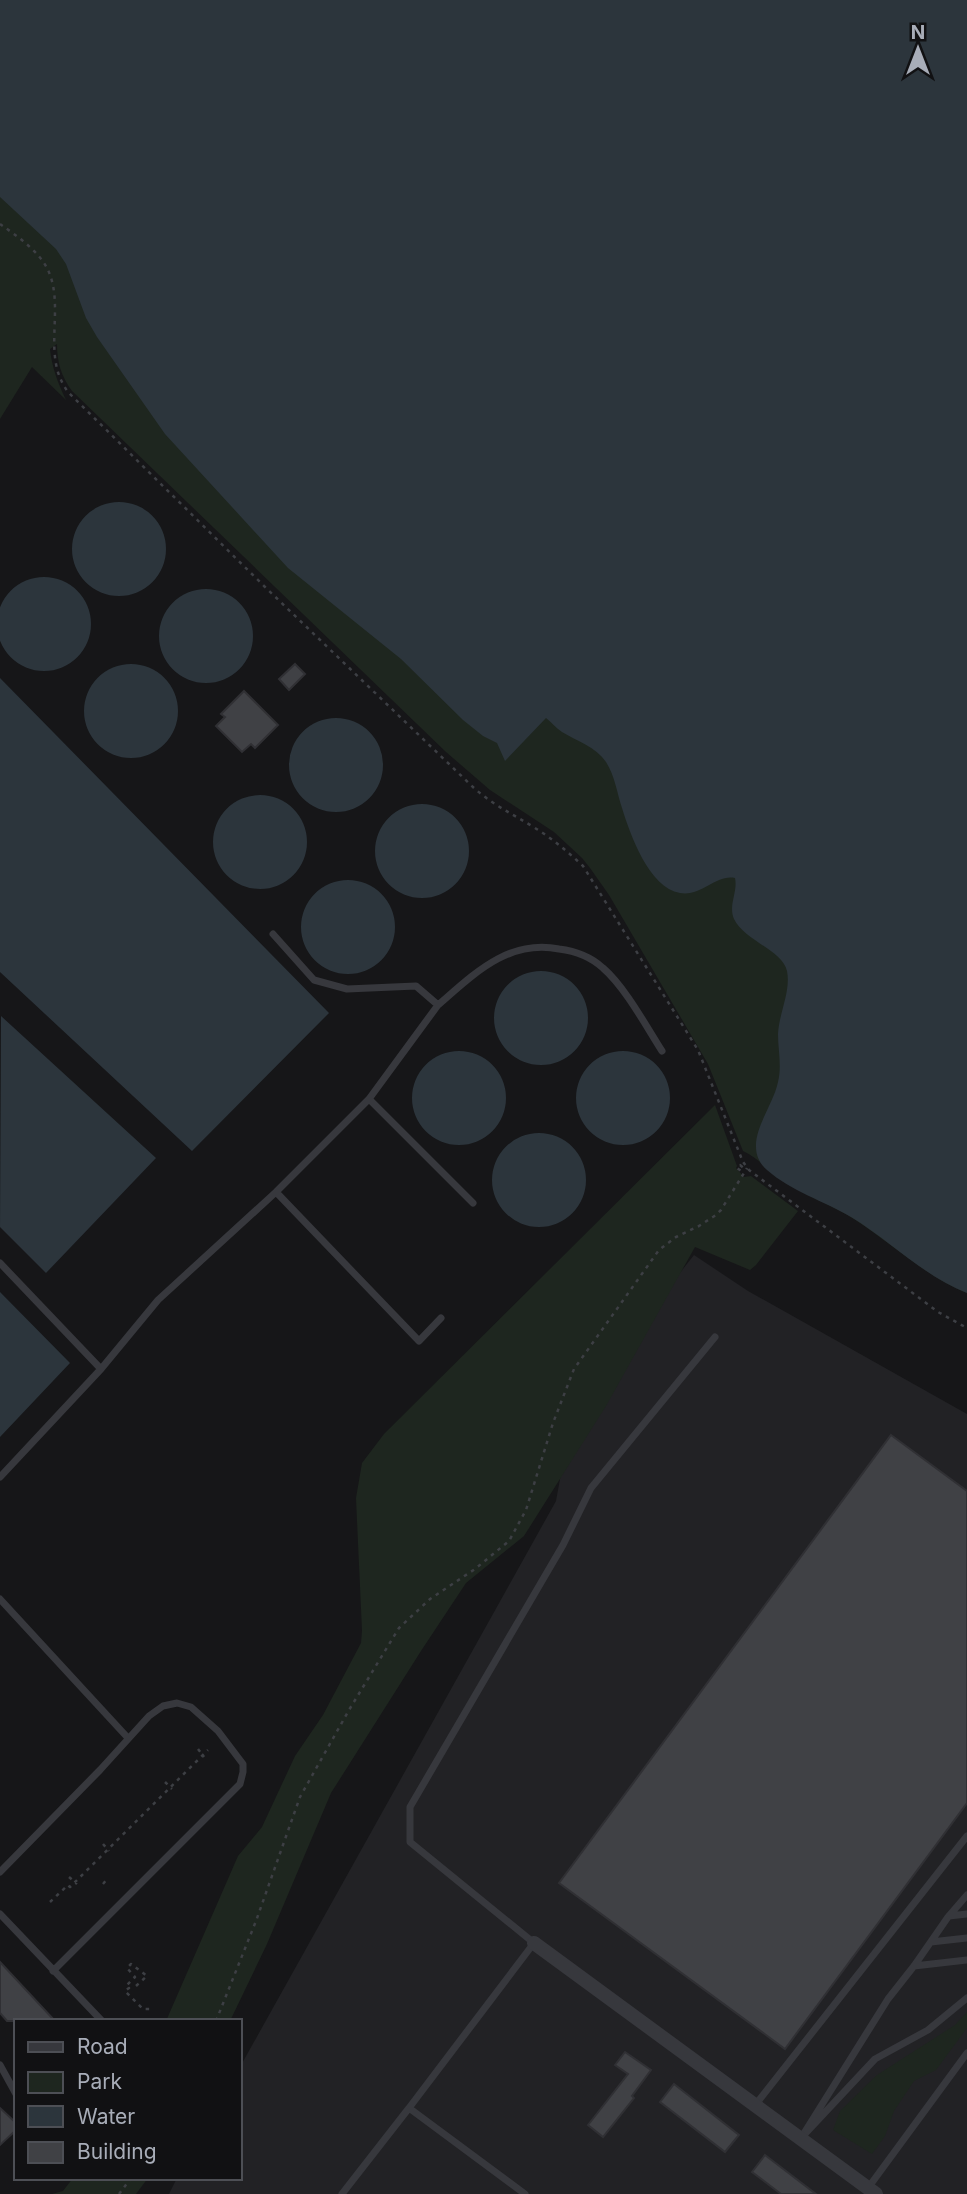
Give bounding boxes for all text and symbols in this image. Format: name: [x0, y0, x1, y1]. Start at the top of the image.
north arrow: [883, 14, 953, 84]
text: N: [911, 21, 925, 44]
legend: [14, 2019, 242, 2180]
text: Road: [77, 2034, 128, 2059]
text: Park: [77, 2069, 122, 2094]
text: Water: [77, 2104, 135, 2129]
text: Building: [77, 2139, 157, 2164]

